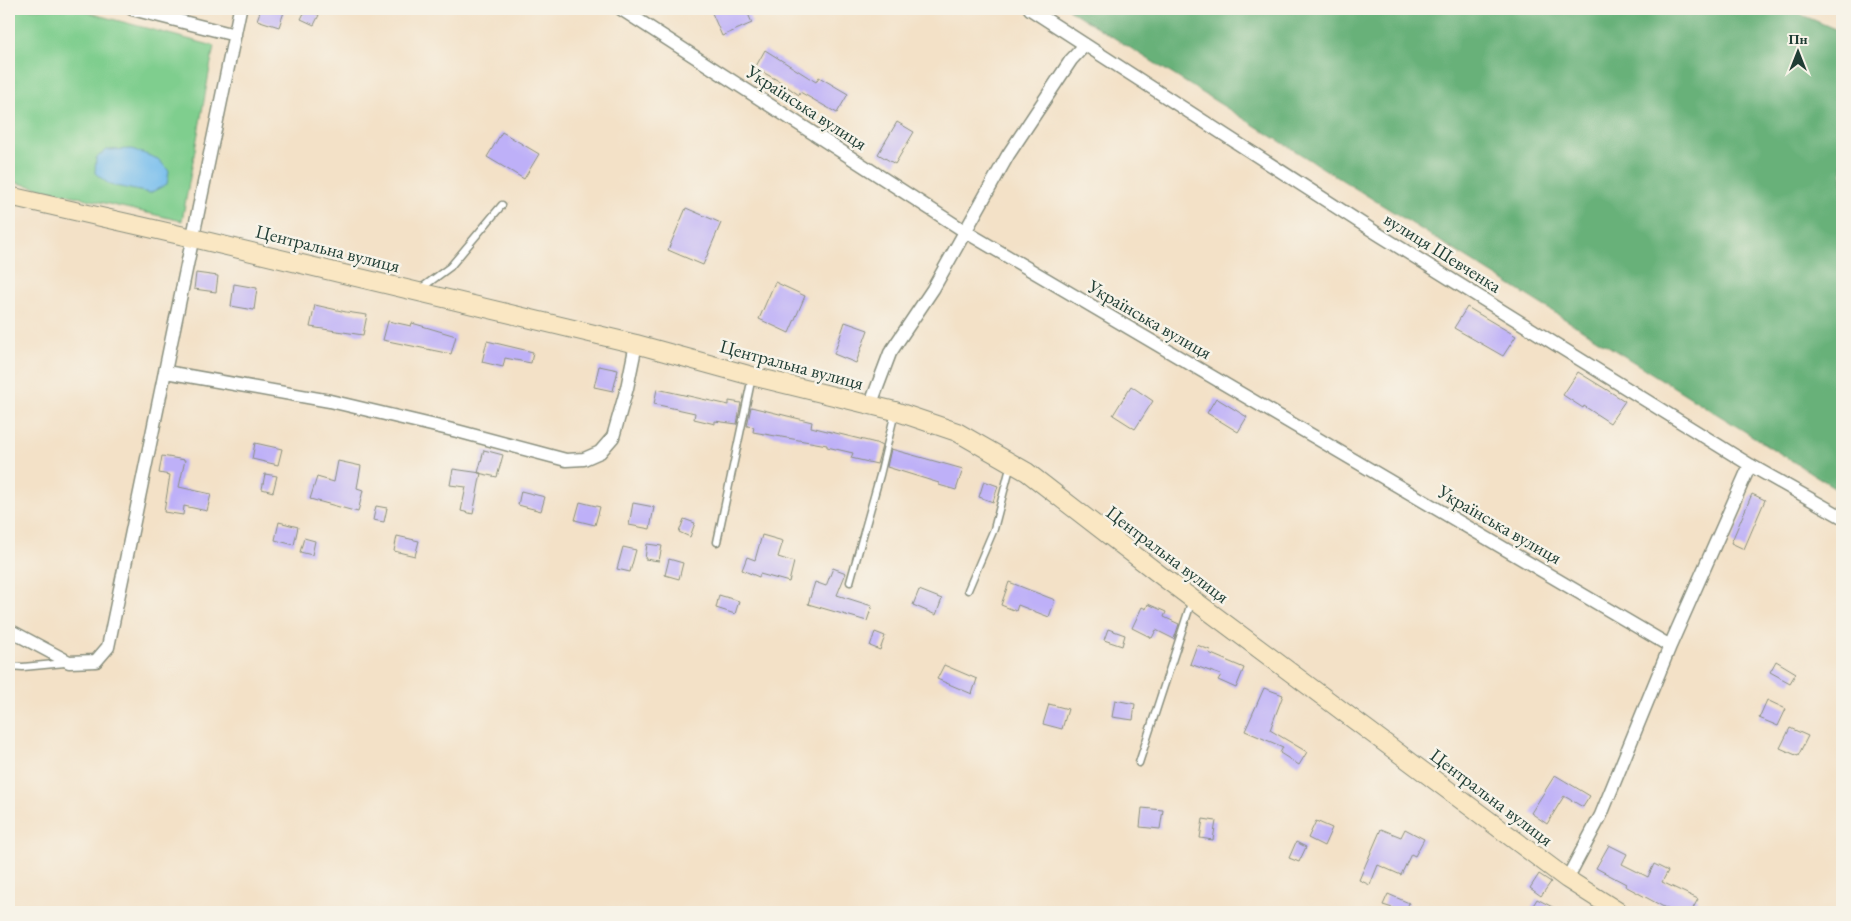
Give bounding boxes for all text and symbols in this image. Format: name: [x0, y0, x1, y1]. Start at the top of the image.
north arrow: [1774, 28, 1824, 78]
text: Пн: [1788, 30, 1808, 48]
street label: Українська вулиця: [741, 58, 872, 156]
street label: вулиця Шевченка: [1379, 206, 1507, 299]
street label: Центральна вулиця: [253, 218, 403, 279]
street label: Українська вулиця: [1082, 273, 1217, 365]
street label: Центральна вулиця: [717, 333, 867, 396]
street label: Українська вулиця: [1432, 478, 1567, 570]
street label: Центральна вулиця: [1101, 500, 1235, 609]
street label: Центральна вулиця: [1425, 743, 1559, 852]

